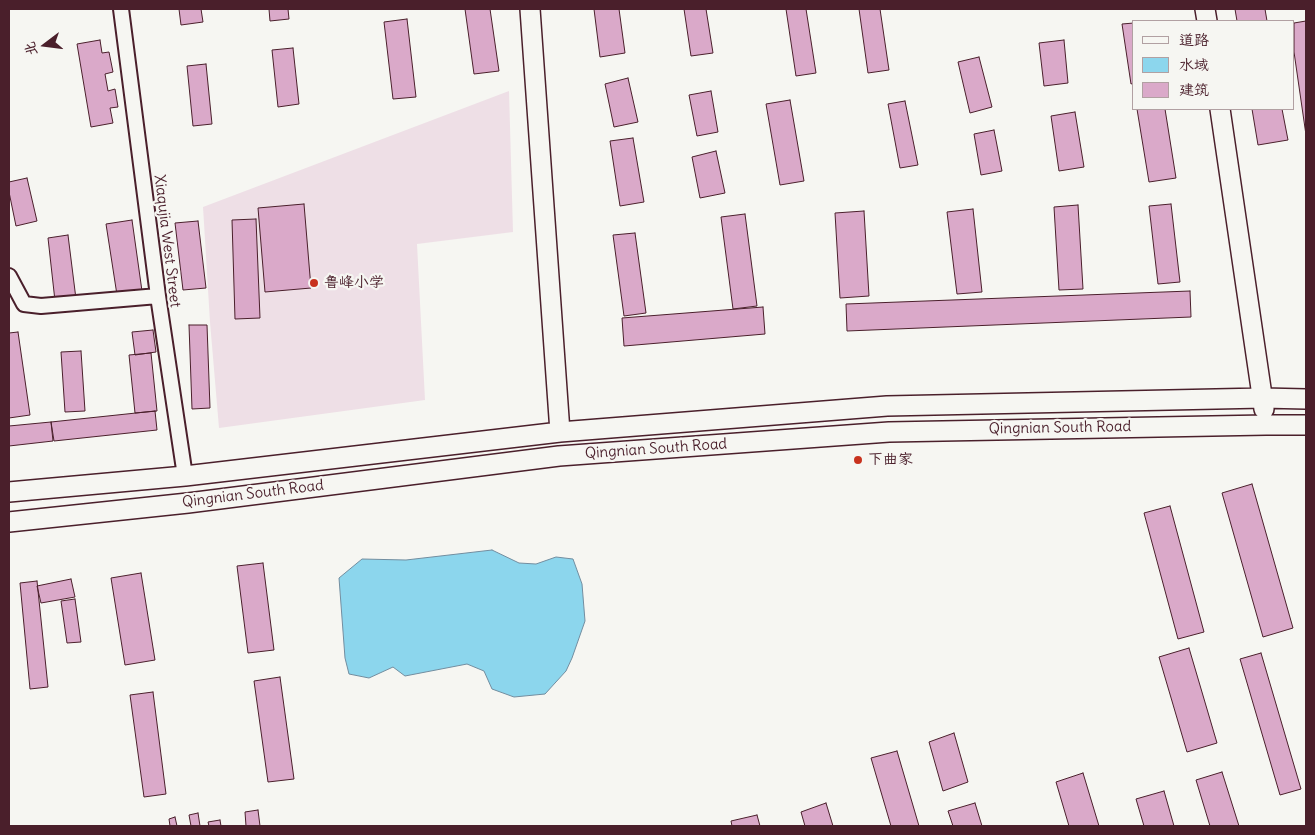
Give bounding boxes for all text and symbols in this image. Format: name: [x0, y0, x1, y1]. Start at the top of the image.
north arrow: [20, 20, 70, 70]
legend: [1132, 20, 1295, 110]
text: 道路: [1179, 30, 1209, 49]
text: 北: [20, 40, 41, 58]
text: 水域: [1179, 55, 1209, 74]
text: 建筑: [1179, 80, 1209, 99]
street label: Xiaqujia West Street: [150, 174, 184, 308]
place label: 鲁峰小学: [324, 274, 384, 292]
marker: 鲁峰小学: [308, 277, 320, 289]
street label: Qingnian South Road: [989, 418, 1131, 438]
street label: Qingnian South Road: [584, 435, 728, 463]
place label: 下曲家: [868, 451, 913, 469]
marker: 下曲家: [852, 454, 864, 466]
street label: Qingnian South Road: [181, 476, 325, 512]

